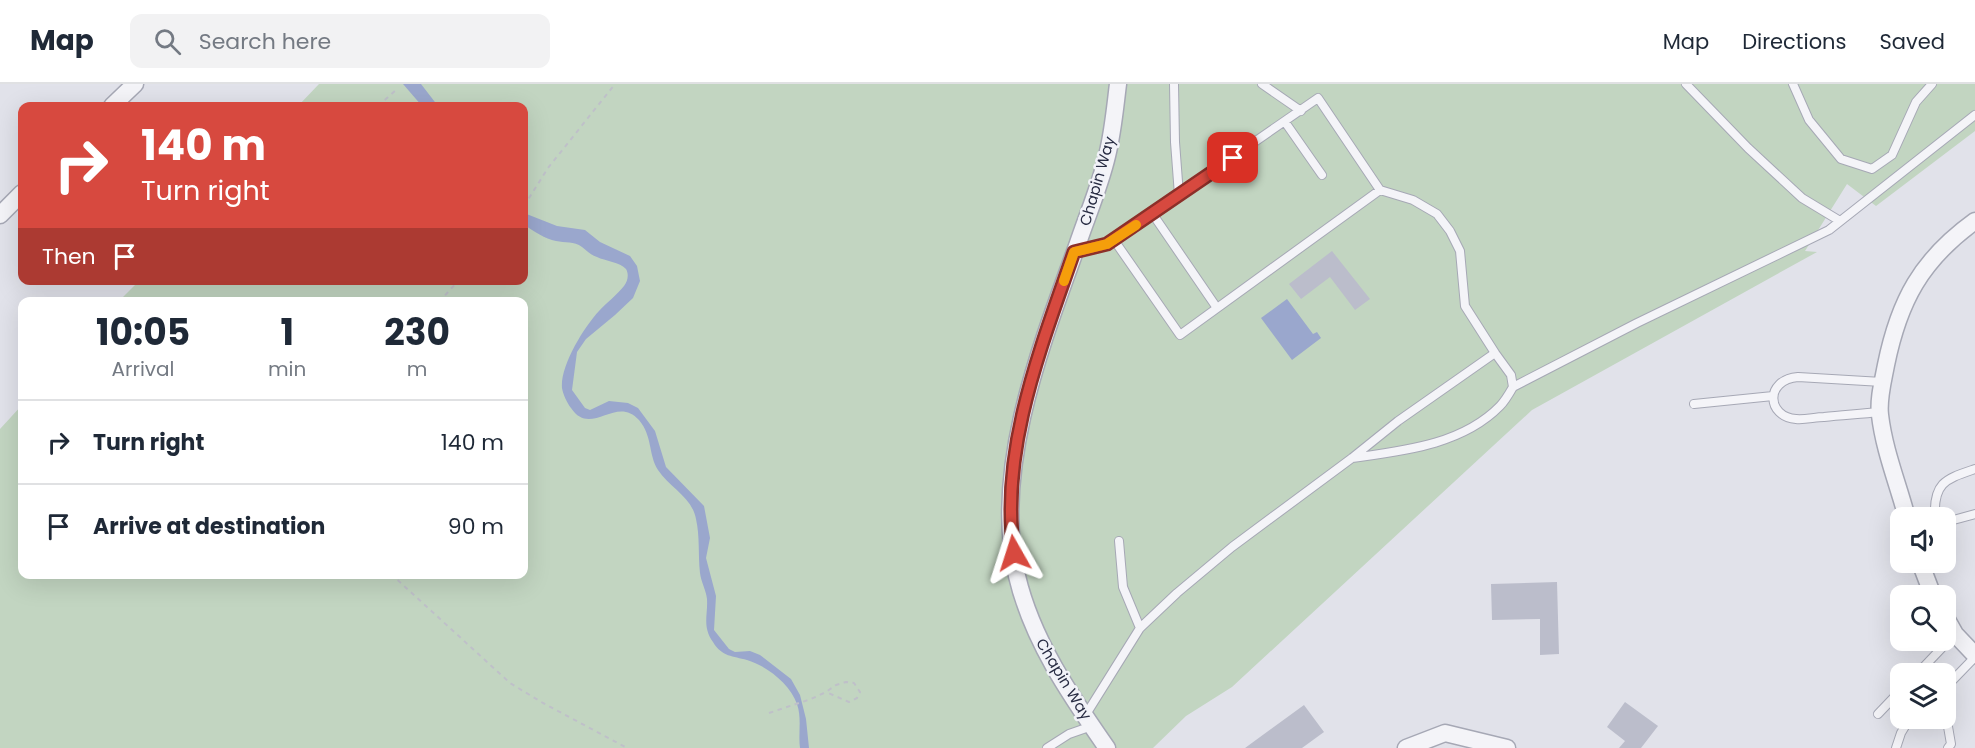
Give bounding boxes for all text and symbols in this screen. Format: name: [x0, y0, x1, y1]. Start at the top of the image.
search box: [130, 14, 550, 68]
text: Map: [30, 21, 94, 60]
icon: search: [151, 25, 184, 58]
text: Search here: [199, 26, 331, 57]
text: Map: [1663, 27, 1709, 56]
text: Directions: [1742, 27, 1846, 56]
text: Saved: [1879, 27, 1945, 56]
text: 140 m: [141, 116, 266, 175]
icon: right: [42, 126, 120, 204]
pin: [1207, 132, 1258, 183]
street label: Chapin Way: [1074, 133, 1120, 228]
icon: arrive: [1216, 141, 1249, 174]
text: Turn right: [141, 172, 270, 209]
icon: arrive: [108, 240, 141, 273]
text: Then: [42, 241, 96, 272]
text: 10:05: [96, 307, 190, 358]
text: 1: [280, 307, 294, 358]
text: 230: [384, 307, 450, 358]
text: Arrival: [112, 355, 174, 383]
text: min: [268, 355, 306, 383]
text: m: [407, 355, 427, 383]
icon: right: [42, 426, 75, 459]
text: Turn right: [93, 427, 204, 458]
text: 140 m: [441, 427, 504, 458]
map controls: [1890, 507, 1956, 729]
button: sound: [1890, 507, 1956, 573]
icon: arrive: [42, 510, 75, 543]
text: Arrive at destination: [93, 511, 325, 542]
text: 90 m: [448, 511, 504, 542]
position arrow: [982, 521, 1046, 585]
button: search: [1890, 585, 1956, 651]
street label: Chapin Way: [1031, 634, 1097, 724]
button: layers: [1890, 663, 1956, 729]

